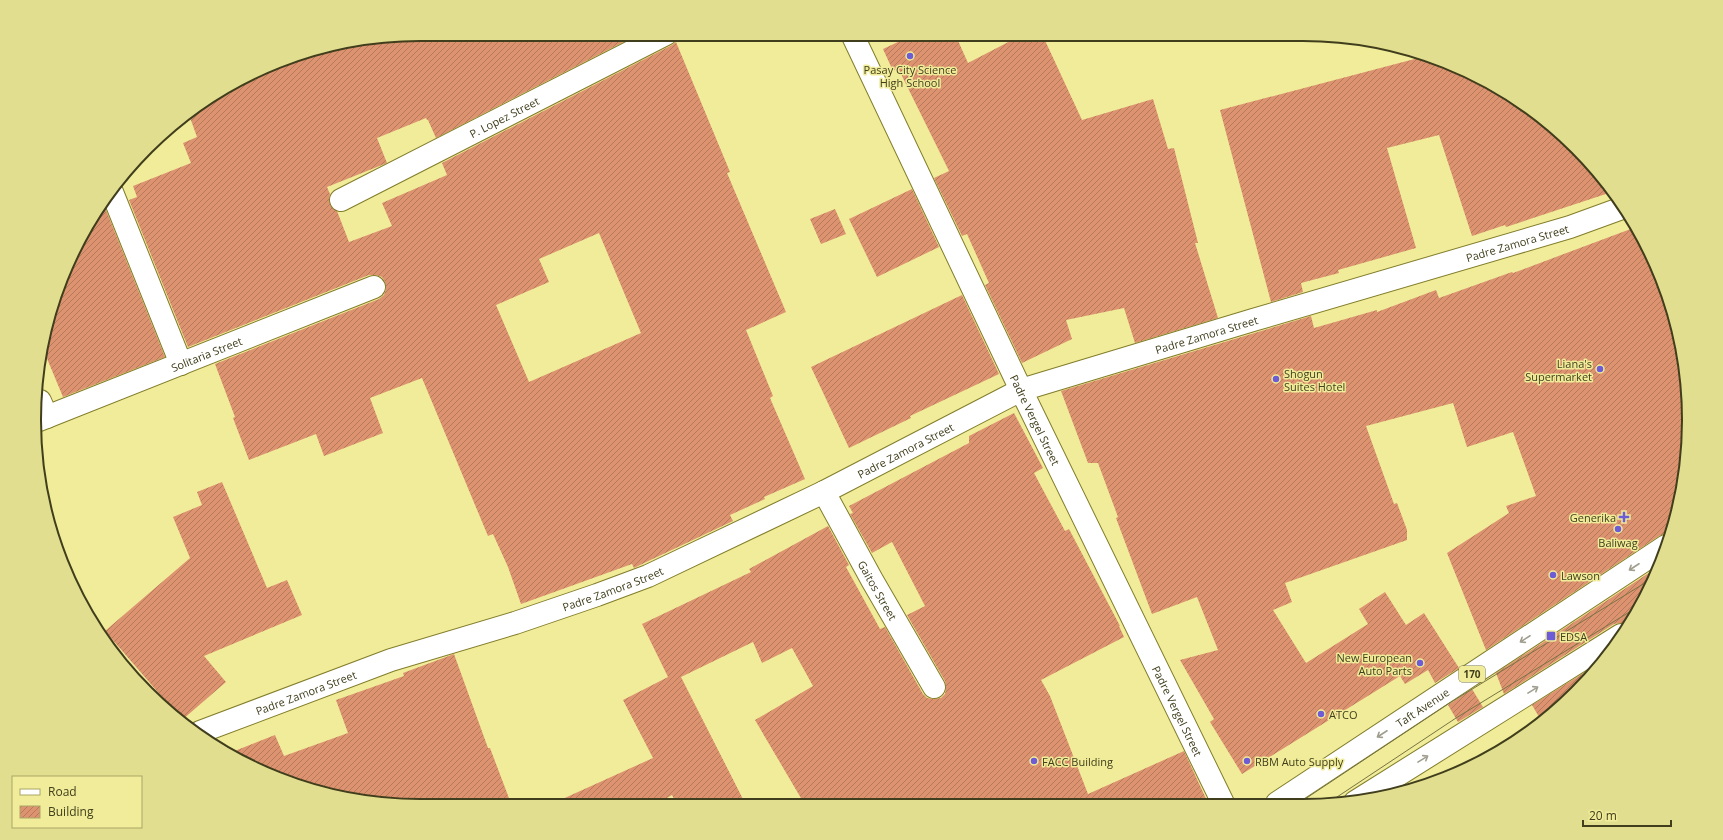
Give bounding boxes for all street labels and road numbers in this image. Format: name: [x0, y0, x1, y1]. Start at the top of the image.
street label: P. Lopez Street: [467, 93, 541, 141]
street label: Padre Zamora Street: [1464, 220, 1570, 265]
street label: Padre Zamora Street: [1153, 312, 1259, 357]
street label: Solitaria Street: [169, 333, 244, 374]
street label: Padre Vergel Street: [1007, 372, 1064, 467]
street label: Padre Zamora Street: [854, 419, 956, 481]
street label: Gaitos Street: [855, 558, 901, 623]
street label: Padre Zamora Street: [560, 562, 665, 614]
street label: Padre Vergel Street: [1149, 663, 1206, 758]
street label: Padre Zamora Street: [253, 666, 358, 718]
road number: 170: [1459, 666, 1485, 682]
street label: Taft Avenue: [1393, 684, 1452, 730]

